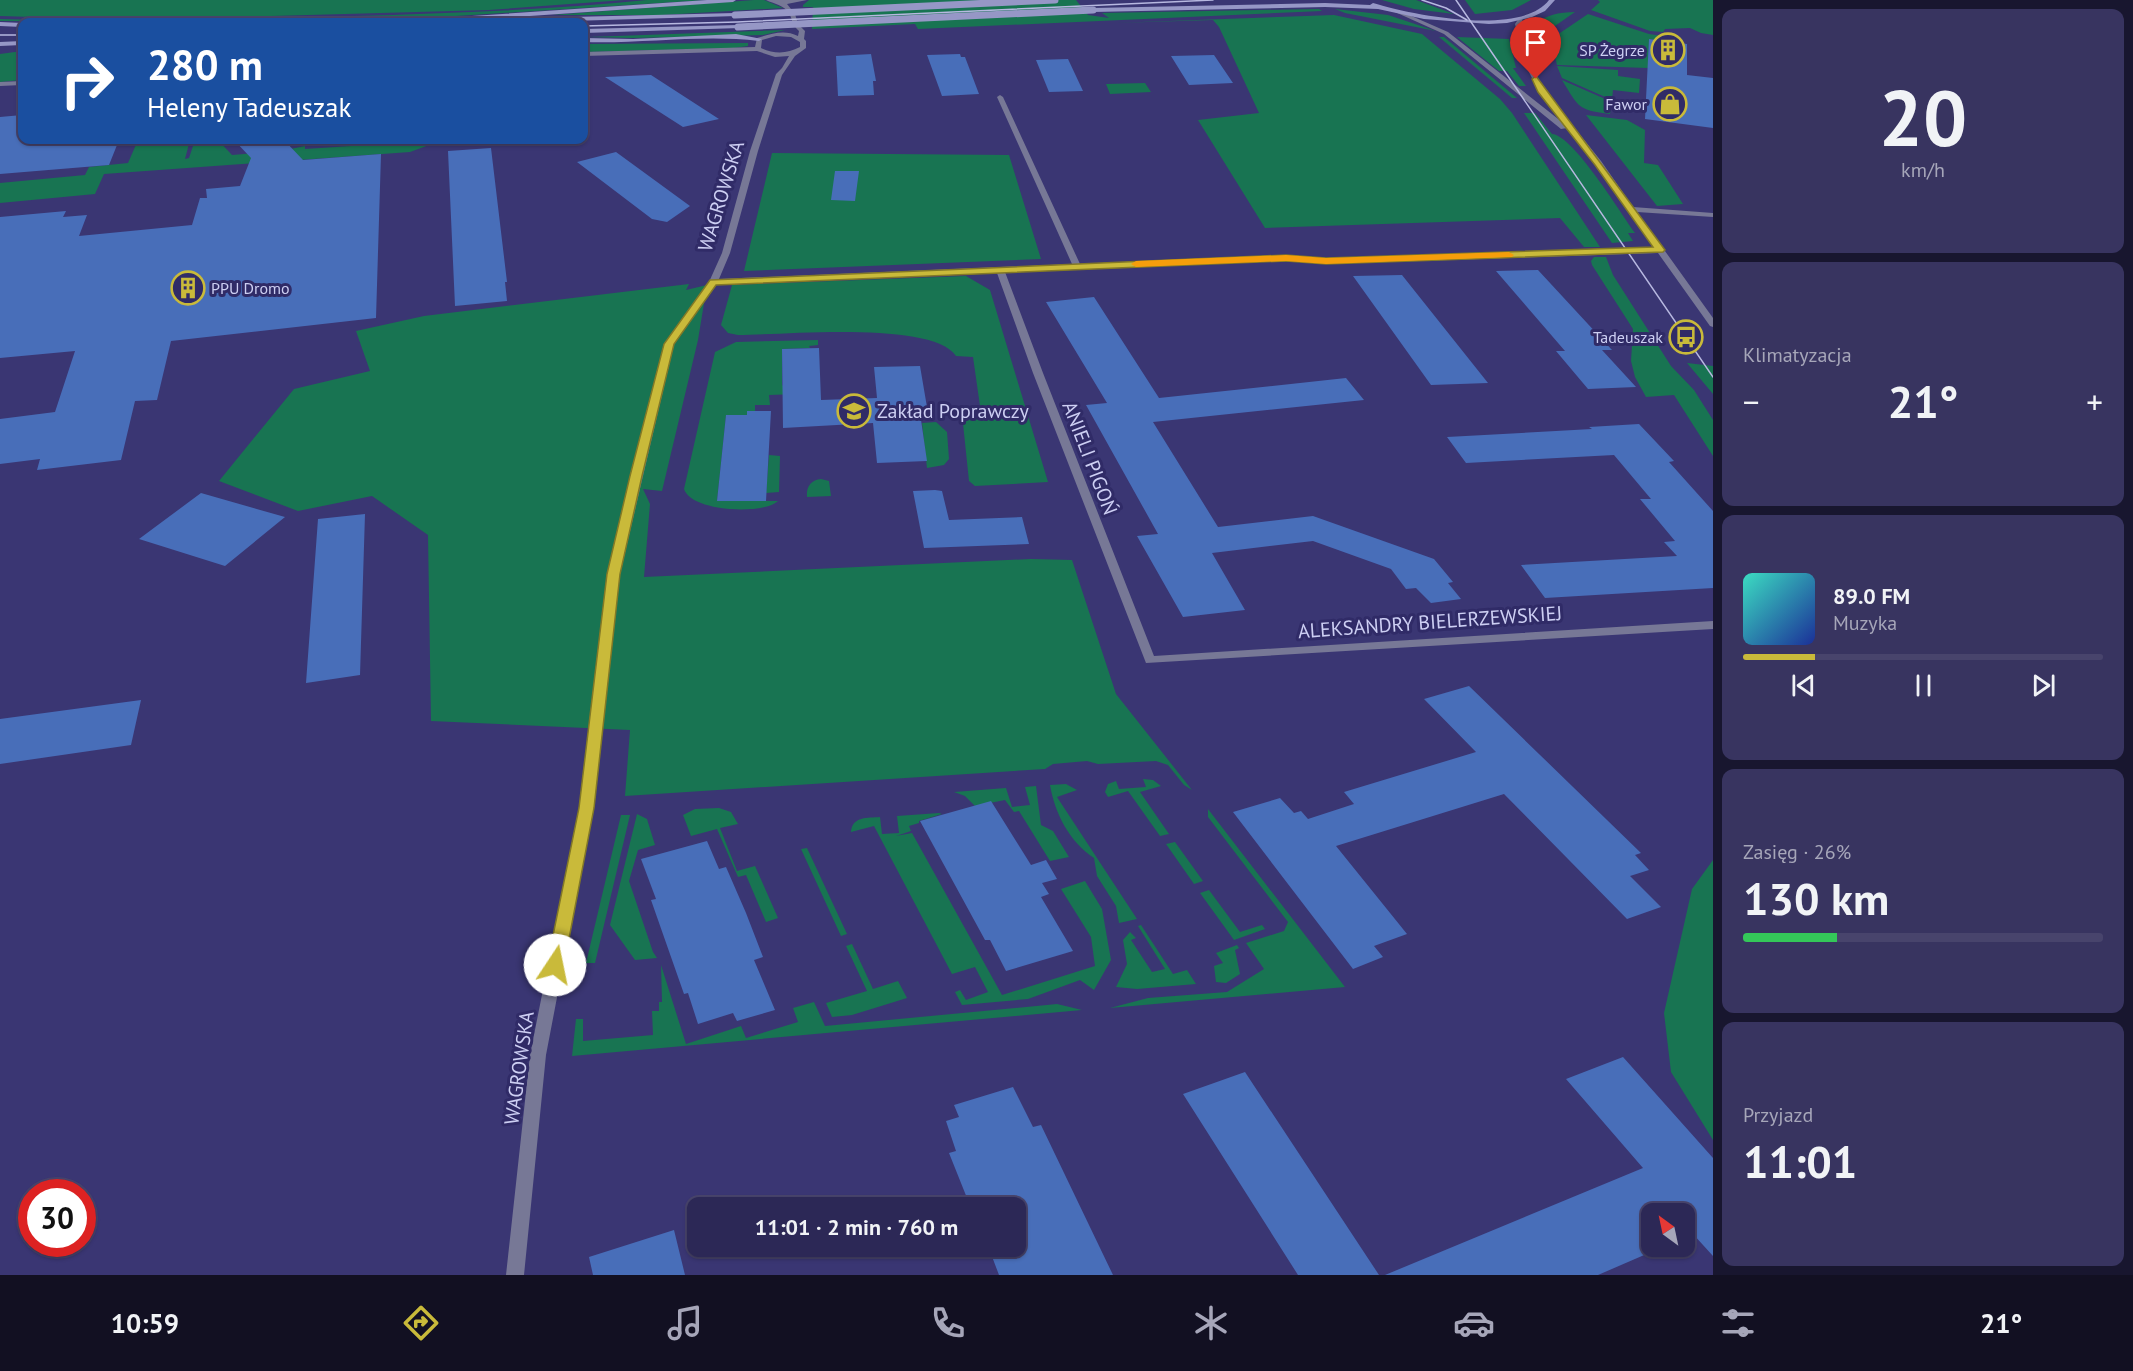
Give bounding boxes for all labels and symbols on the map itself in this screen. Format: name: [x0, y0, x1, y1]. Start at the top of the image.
pin: [1510, 17, 1561, 79]
building icon: SP Żegrze: [1650, 32, 1686, 68]
place label: SP Żegrze: [1579, 40, 1645, 60]
shop icon: Fawor: [1652, 86, 1688, 122]
place label: Fawor: [1605, 94, 1648, 114]
street label: WAGROWSKA: [692, 137, 750, 254]
building icon: PPU Dromo: [170, 270, 206, 306]
place label: PPU Dromo: [211, 278, 290, 298]
bus stop icon: Tadeuszak: [1668, 319, 1704, 355]
place label: Tadeuszak: [1593, 327, 1663, 347]
school or university icon: Zakład Poprawczy: [836, 393, 872, 429]
place label: Zakład Poprawczy: [877, 398, 1029, 424]
street label: ANIELI PIGOŃ: [1056, 398, 1124, 518]
street label: ALEKSANDRY BIELERZEWSKIEJ: [1297, 600, 1563, 644]
position arrow: [523, 933, 587, 997]
street label: WAGROWSKA: [498, 1009, 540, 1126]
speed limit sign: 30: [18, 1179, 96, 1257]
north arrow: [1641, 1203, 1695, 1257]

